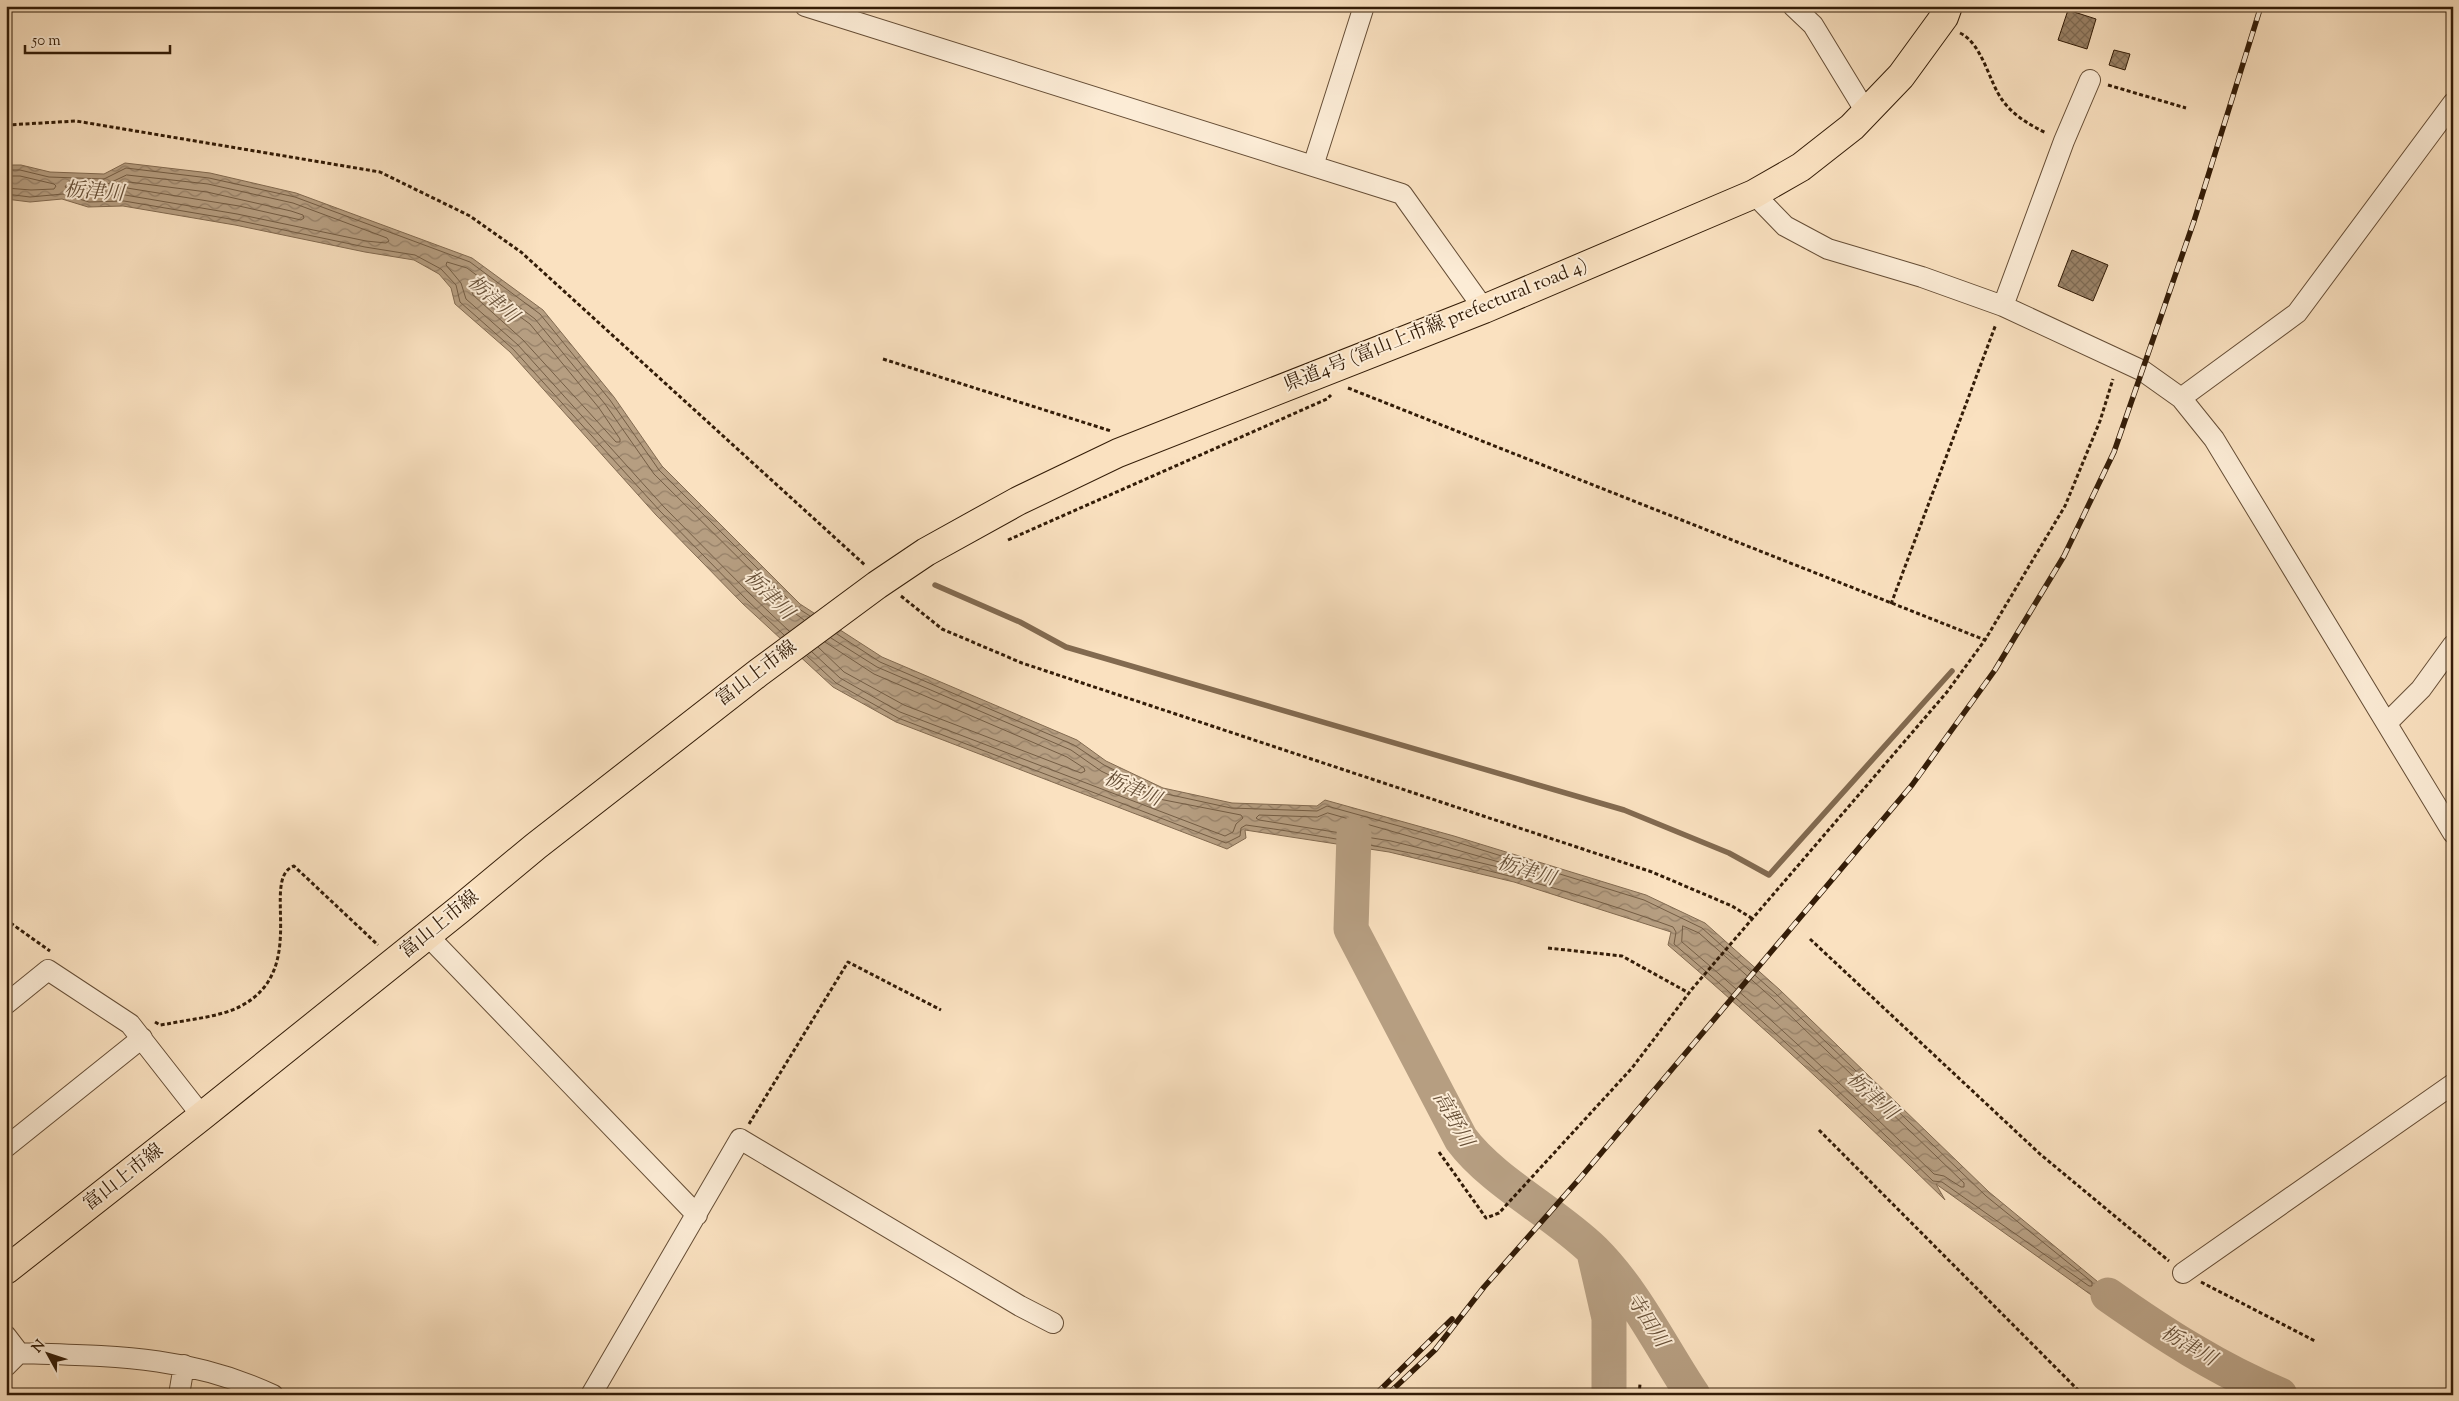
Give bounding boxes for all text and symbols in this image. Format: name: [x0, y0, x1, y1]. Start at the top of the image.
scale bar: [25, 22, 170, 54]
text: 50 m: [31, 31, 61, 52]
water label: 栃津川: [63, 176, 127, 210]
street label: 県道4号 (富山上市線 prefectural road 4): [1280, 253, 1592, 399]
water label: 栃津川: [460, 269, 525, 332]
water label: 栃津川: [737, 565, 801, 629]
street label: 富山上市線: [711, 635, 803, 713]
water label: 栃津川: [1099, 765, 1167, 816]
water label: 栃津川: [1493, 849, 1561, 895]
street label: 富山上市線: [395, 885, 485, 965]
water label: 栃津川: [1839, 1066, 1904, 1129]
water label: 高野川: [1424, 1087, 1481, 1155]
street label: 富山上市線: [78, 1138, 170, 1218]
water label: 寺田川: [1618, 1288, 1676, 1356]
water label: 栃津川: [2155, 1319, 2223, 1376]
north arrow: [22, 1328, 72, 1378]
text: N: [28, 1336, 51, 1358]

